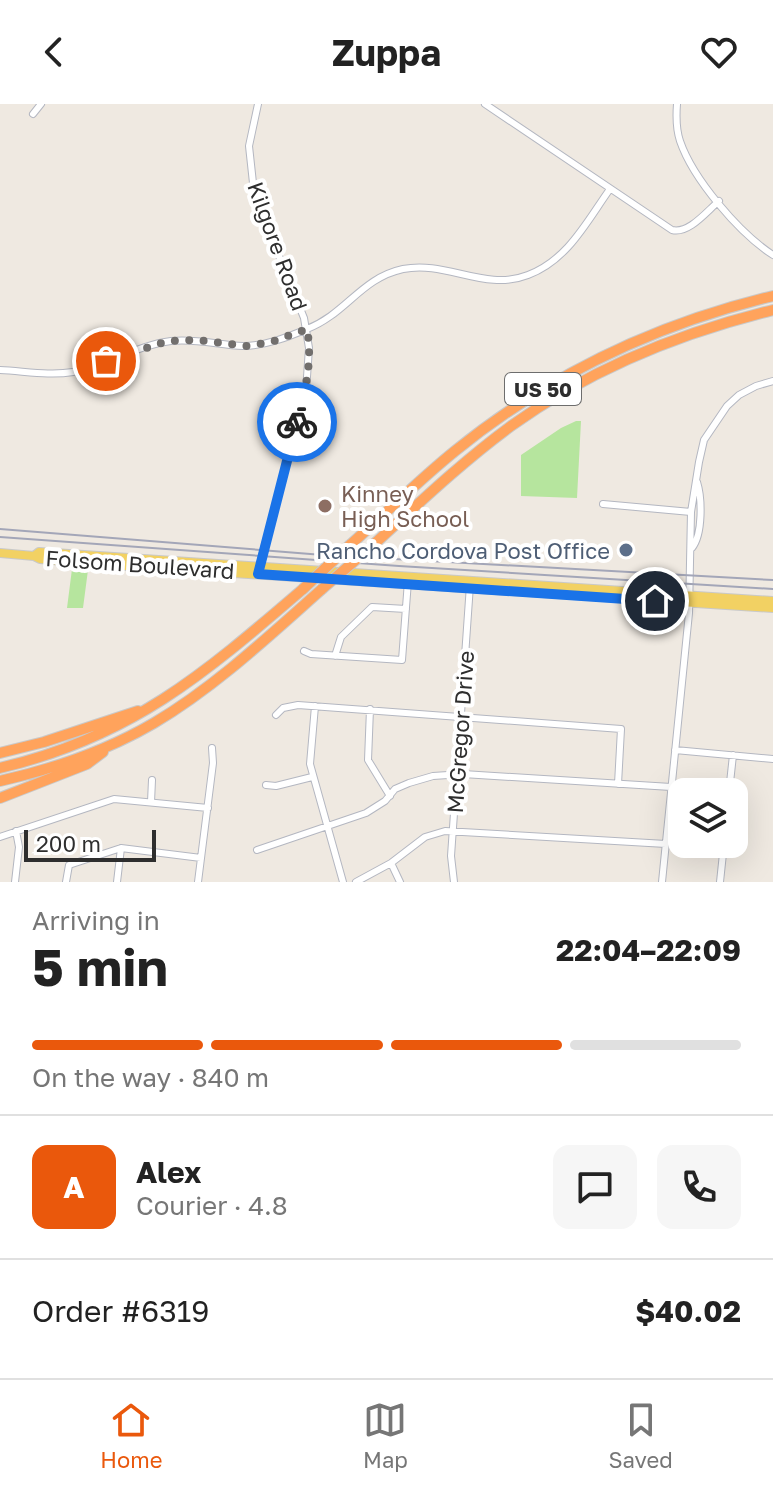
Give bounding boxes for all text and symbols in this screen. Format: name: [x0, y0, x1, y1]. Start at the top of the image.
icon: back: [32, 30, 76, 74]
icon: heart: [697, 30, 741, 74]
text: Zuppa: [332, 31, 441, 74]
street label: Kilgore Road: [242, 178, 314, 314]
pin: [72, 327, 140, 395]
icon: bag: [84, 339, 128, 383]
road number: US 50: [505, 373, 581, 405]
courier: [257, 382, 337, 462]
icon: bike: [275, 400, 319, 444]
place label: Kinney High School: [341, 480, 469, 532]
marker: Kinney High School: [316, 497, 334, 515]
place label: Rancho Cordova Post Office: [316, 537, 610, 564]
marker: Rancho Cordova Post Office: [617, 541, 635, 559]
street label: Folsom Boulevard: [45, 544, 235, 584]
pin: [621, 567, 689, 635]
icon: home: [633, 579, 677, 623]
street label: McGregor Drive: [441, 650, 479, 814]
map controls: [668, 778, 748, 858]
button: layers: [668, 778, 748, 858]
scale bar: [24, 826, 156, 862]
text: 200 m: [36, 830, 101, 857]
text: Arriving in: [32, 905, 160, 936]
text: 22:04–22:09: [556, 932, 741, 968]
text: 5 min: [32, 935, 168, 997]
text: On the way · 840 m: [32, 1062, 269, 1093]
button: chat: [553, 1145, 637, 1229]
button: phone: [657, 1145, 741, 1229]
text: Alex: [136, 1154, 201, 1190]
text: A: [63, 1169, 85, 1205]
text: Courier · 4.8: [136, 1190, 288, 1221]
text: Order #6319: [32, 1293, 209, 1329]
text: $40.02: [635, 1293, 741, 1329]
tab: Home: [100, 1398, 162, 1473]
tab: Map: [363, 1398, 408, 1473]
tab: Saved: [608, 1398, 673, 1473]

